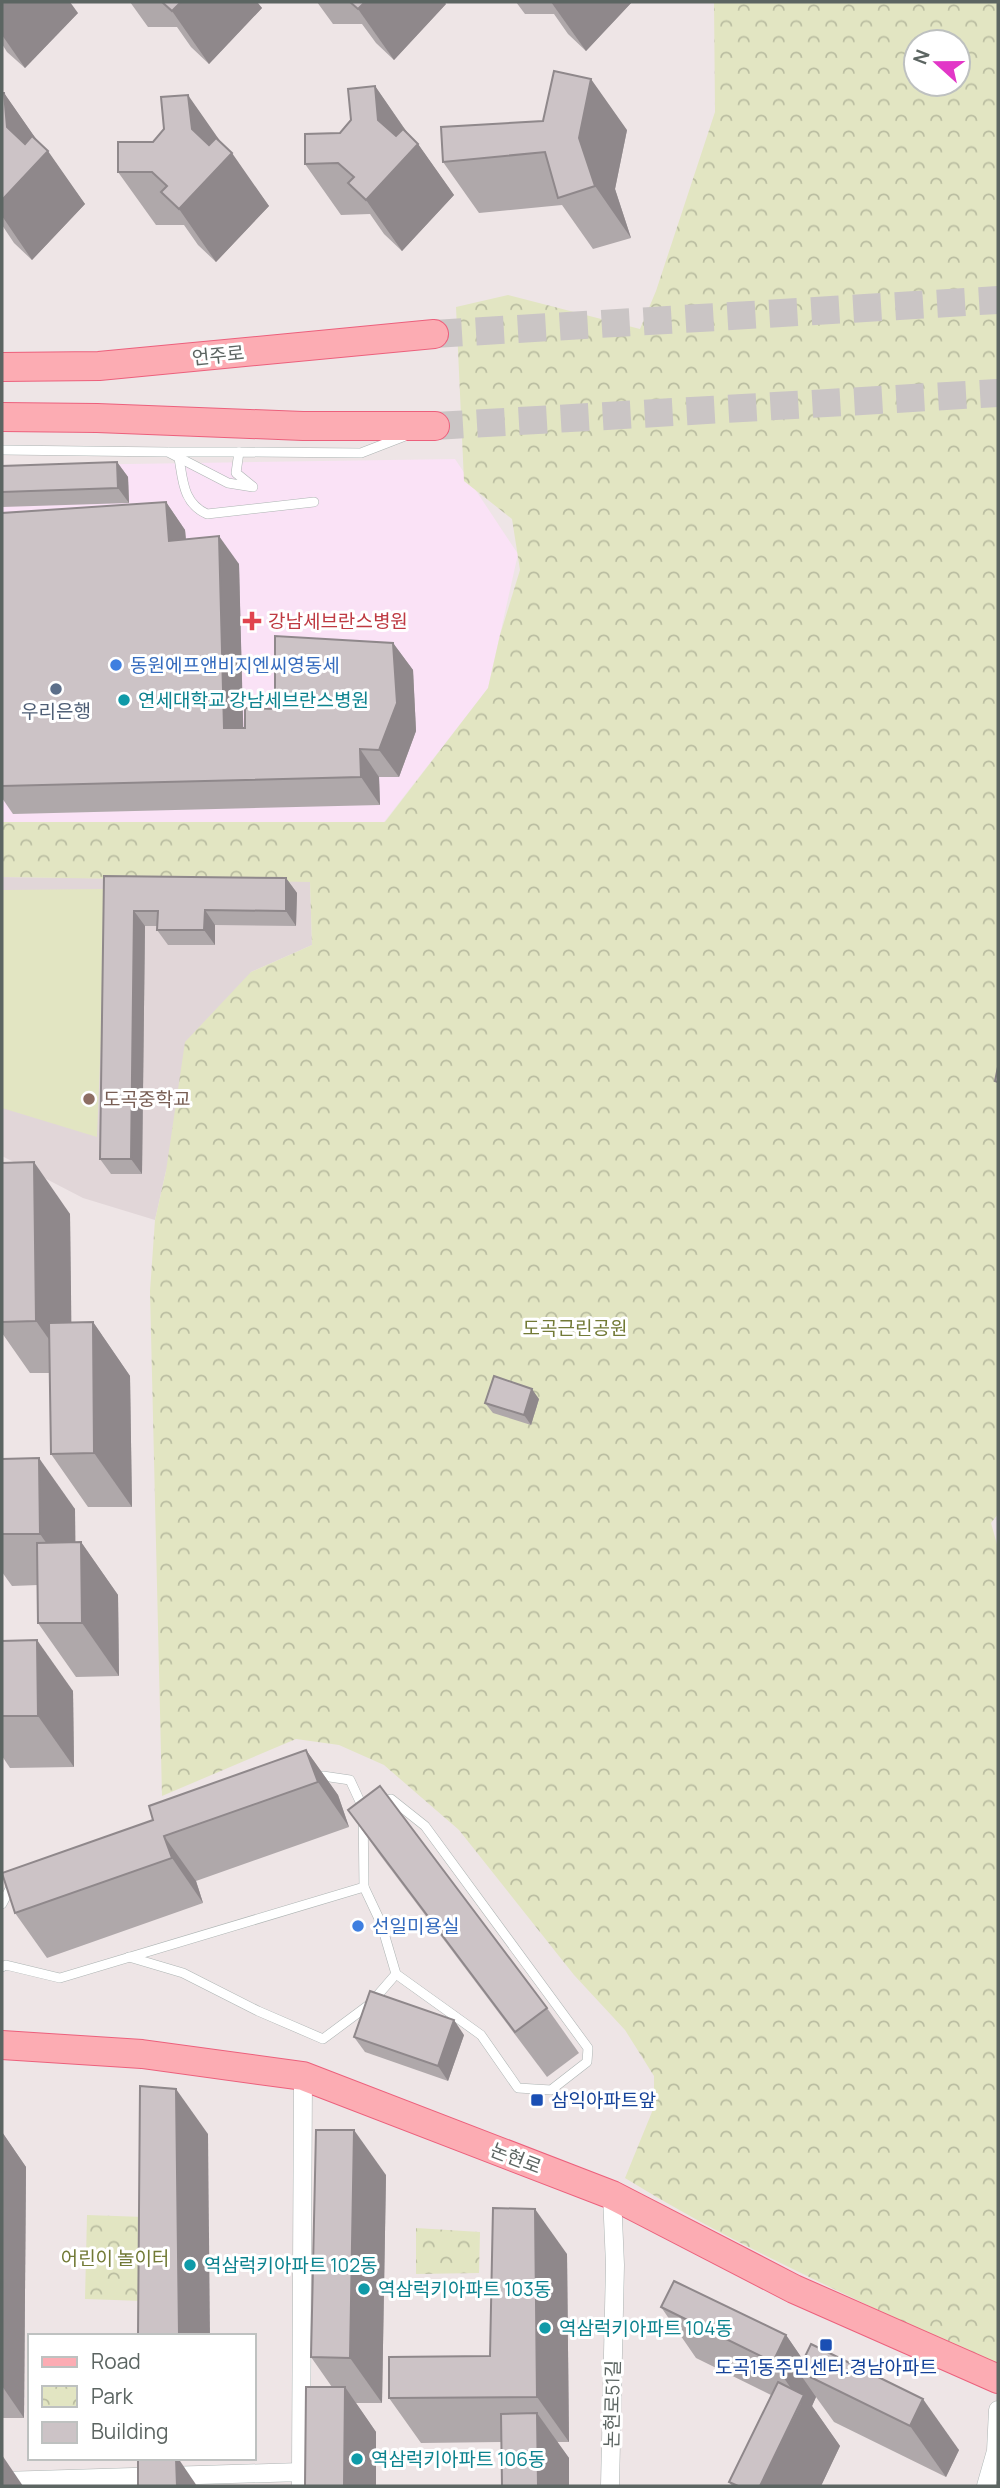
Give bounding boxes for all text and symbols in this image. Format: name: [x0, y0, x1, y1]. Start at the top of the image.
north arrow: [902, 28, 972, 98]
text: N: [907, 46, 936, 68]
street label: 언주로: [191, 339, 245, 371]
place label: 강남세브란스병원: [268, 608, 408, 634]
marker: 강남세브란스병원: [242, 611, 262, 631]
place label: 동원에프앤비지엔씨영동세: [130, 652, 340, 678]
marker: 동원에프앤비지엔씨영동세: [108, 657, 124, 673]
marker: 우리은행: [48, 681, 64, 697]
place label: 연세대학교 강남세브란스병원: [138, 687, 369, 713]
marker: 연세대학교 강남세브란스병원: [116, 692, 132, 708]
place label: 우리은행: [21, 698, 91, 724]
place label: 도곡중학교: [103, 1086, 190, 1112]
marker: 도곡중학교: [81, 1091, 97, 1107]
park label: 도곡근린공원: [523, 1315, 627, 1341]
place label: 선일미용실: [372, 1913, 459, 1939]
marker: 선일미용실: [350, 1918, 366, 1934]
place label: 삼익아파트앞: [551, 2087, 656, 2113]
marker: 삼익아파트앞: [529, 2092, 545, 2108]
street label: 논현로: [487, 2136, 545, 2180]
park label: 어린이 놀이터: [61, 2245, 169, 2271]
place label: 역삼럭키아파트 102동: [204, 2252, 377, 2278]
marker: 역삼럭키아파트 102동: [182, 2257, 198, 2273]
place label: 역삼럭키아파트 103동: [378, 2276, 551, 2302]
marker: 역삼럭키아파트 103동: [356, 2281, 372, 2297]
place label: 역삼럭키아파트 104동: [559, 2315, 733, 2341]
marker: 역삼럭키아파트 104동: [537, 2320, 553, 2336]
legend: [28, 2334, 256, 2460]
marker: 도곡1동주민센터.경남아파트: [818, 2337, 834, 2353]
text: Road: [91, 2347, 141, 2375]
place label: 도곡1동주민센터.경남아파트: [715, 2354, 937, 2380]
street label: 논현로51길: [598, 2360, 626, 2448]
text: Park: [91, 2382, 133, 2410]
text: Building: [91, 2417, 168, 2445]
place label: 역삼럭키아파트 106동: [371, 2446, 545, 2472]
marker: 역삼럭키아파트 106동: [349, 2451, 365, 2467]

